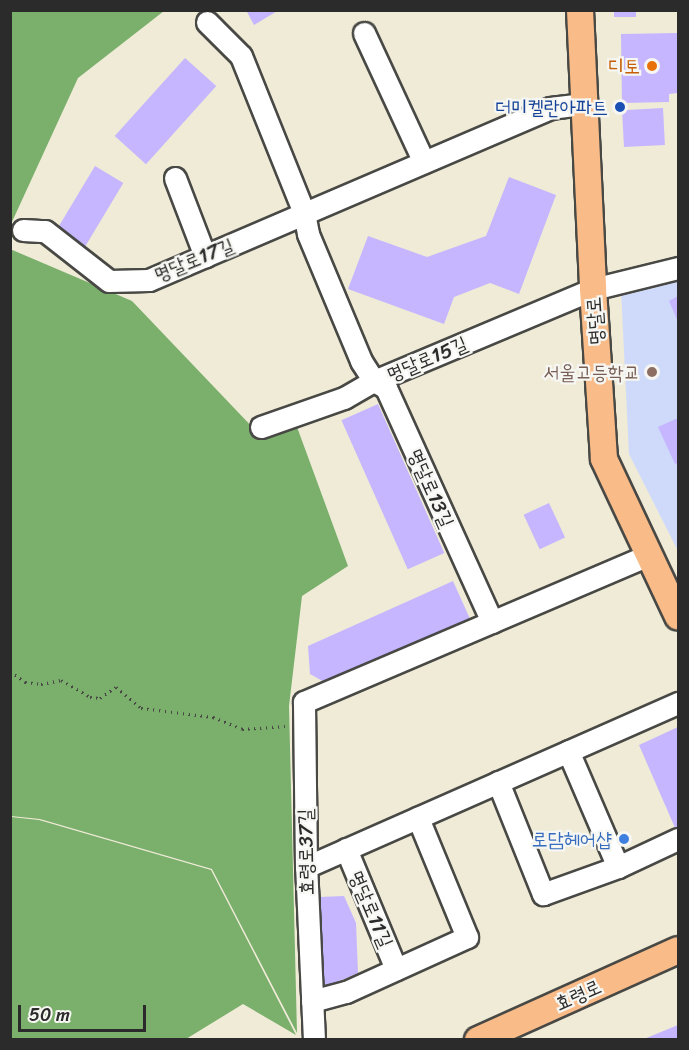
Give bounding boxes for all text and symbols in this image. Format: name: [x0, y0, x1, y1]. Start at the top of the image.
place label: 디토: [608, 54, 640, 78]
marker: 디토: [645, 59, 659, 73]
place label: 더미켈란아파트: [495, 95, 608, 119]
marker: 더미켈란아파트: [613, 100, 627, 114]
street label: 명달로17길: [150, 233, 238, 287]
street label: 명달로: [581, 296, 609, 346]
street label: 명달로15길: [383, 331, 471, 387]
place label: 서울고등학교: [543, 360, 640, 384]
marker: 서울고등학교: [645, 365, 659, 379]
street label: 명달로13길: [403, 445, 459, 531]
street label: 효령로37길: [293, 808, 319, 896]
place label: 로담헤어샵: [532, 827, 612, 851]
marker: 로담헤어샵: [617, 832, 631, 846]
street label: 명달로11길: [344, 867, 398, 951]
street label: 효령로: [551, 974, 605, 1016]
scale bar: [21, 993, 148, 1031]
text: 50 m: [29, 999, 70, 1031]

